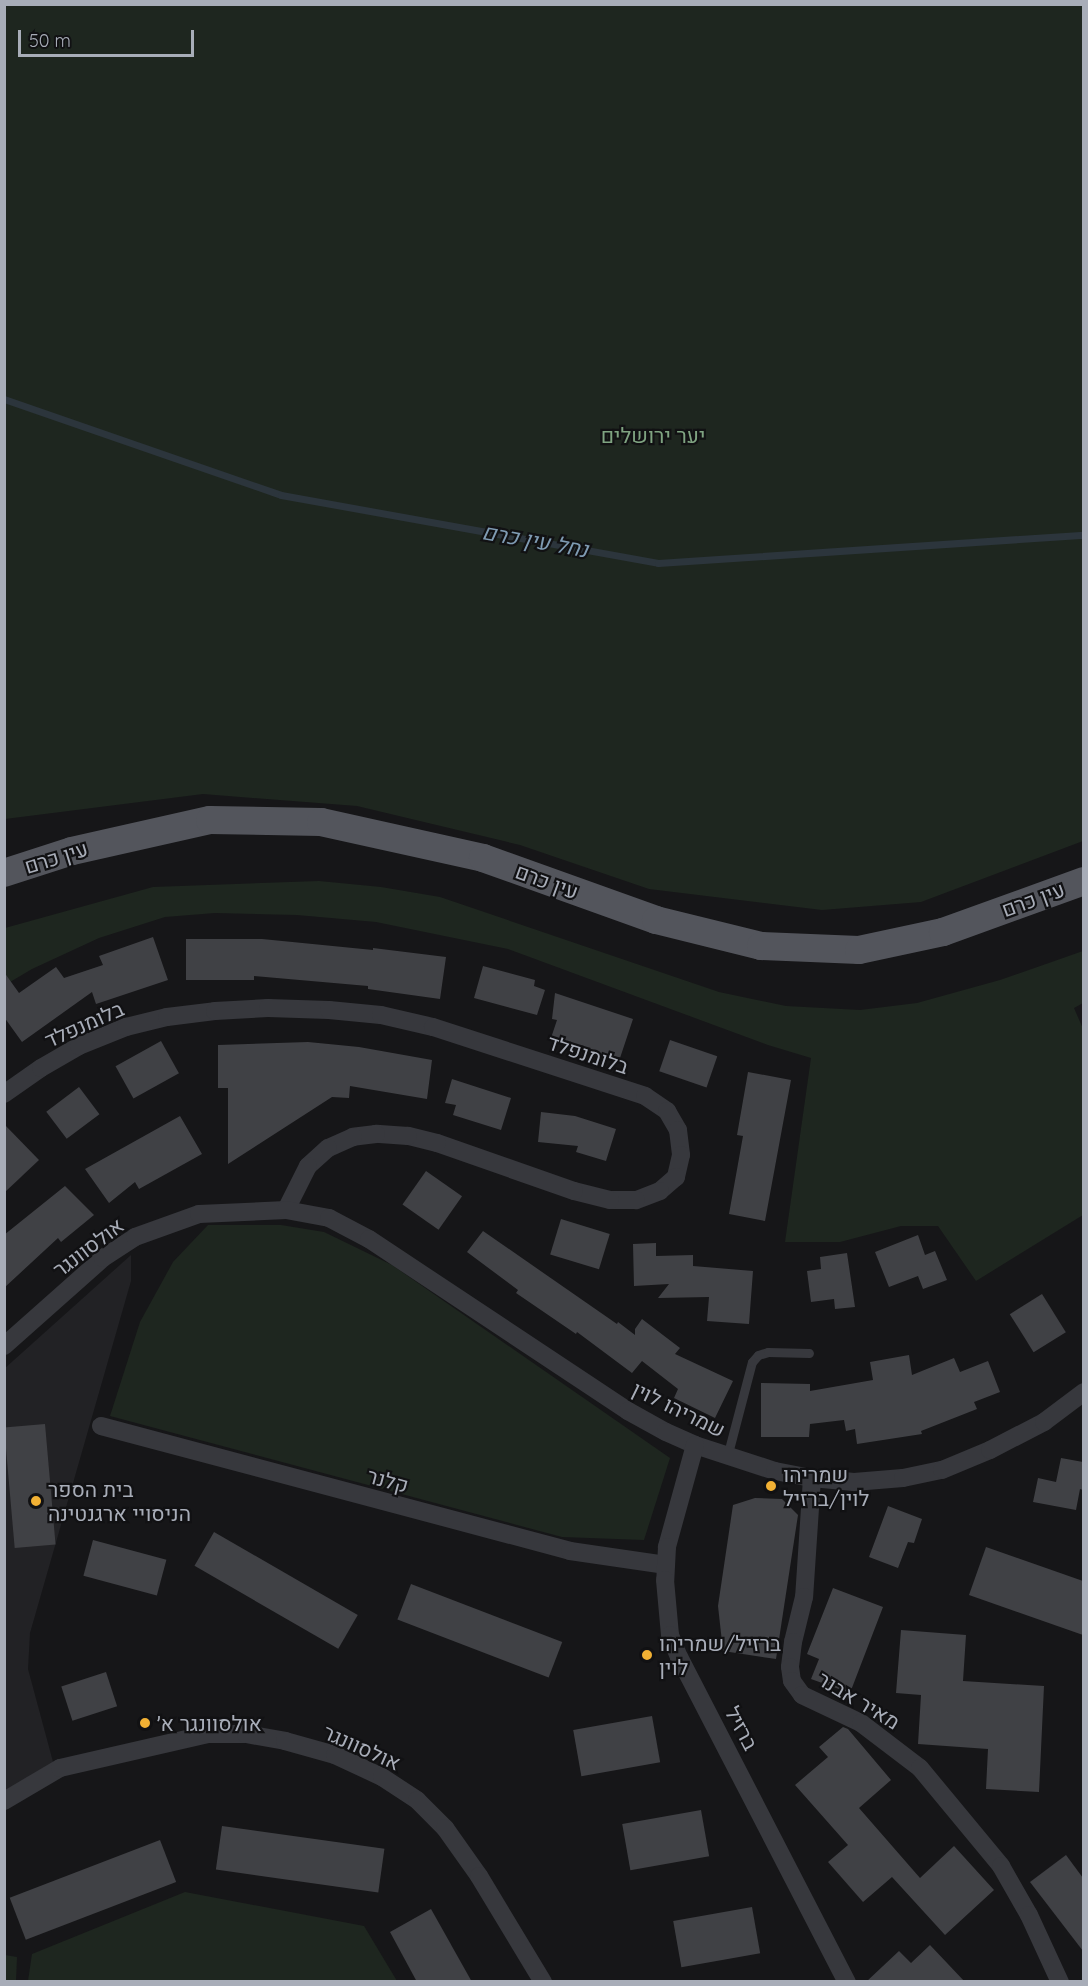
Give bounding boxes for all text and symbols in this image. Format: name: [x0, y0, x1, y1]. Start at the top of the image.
scale bar: [21, 18, 196, 56]
text: 50 m: [29, 29, 71, 52]
park label: יער ירושלים: [601, 422, 705, 448]
water label: נחל עין כרם: [480, 519, 590, 563]
street label: עין כרם: [21, 835, 91, 879]
street label: עין כרם: [512, 858, 582, 904]
street label: עין כרם: [998, 876, 1068, 922]
street label: בלומנפלד: [41, 995, 127, 1053]
street label: בלומנפלד: [544, 1029, 632, 1079]
street label: אולסוונגר: [48, 1212, 128, 1282]
street label: שמריהו לוין: [628, 1376, 730, 1442]
place label: שמריהו לוין/ברזיל: [783, 1461, 869, 1511]
street label: קלנר: [365, 1462, 411, 1498]
place label: בית הספר הניסויי ארגנטינה: [48, 1476, 191, 1526]
marker: שמריהו לוין/ברזיל: [764, 1479, 778, 1493]
marker: בית הספר הניסויי ארגנטינה: [29, 1494, 43, 1508]
place label: ברזיל/שמריהו לוין: [659, 1630, 781, 1680]
marker: ברזיל/שמריהו לוין: [640, 1648, 654, 1662]
street label: מאיר אבנר: [813, 1666, 905, 1734]
street label: ברזיל: [720, 1702, 764, 1754]
place label: אולסוונגר א׳: [157, 1710, 262, 1736]
marker: אולסוונגר א׳: [138, 1716, 152, 1730]
street label: אולסוונגר: [319, 1719, 405, 1775]

